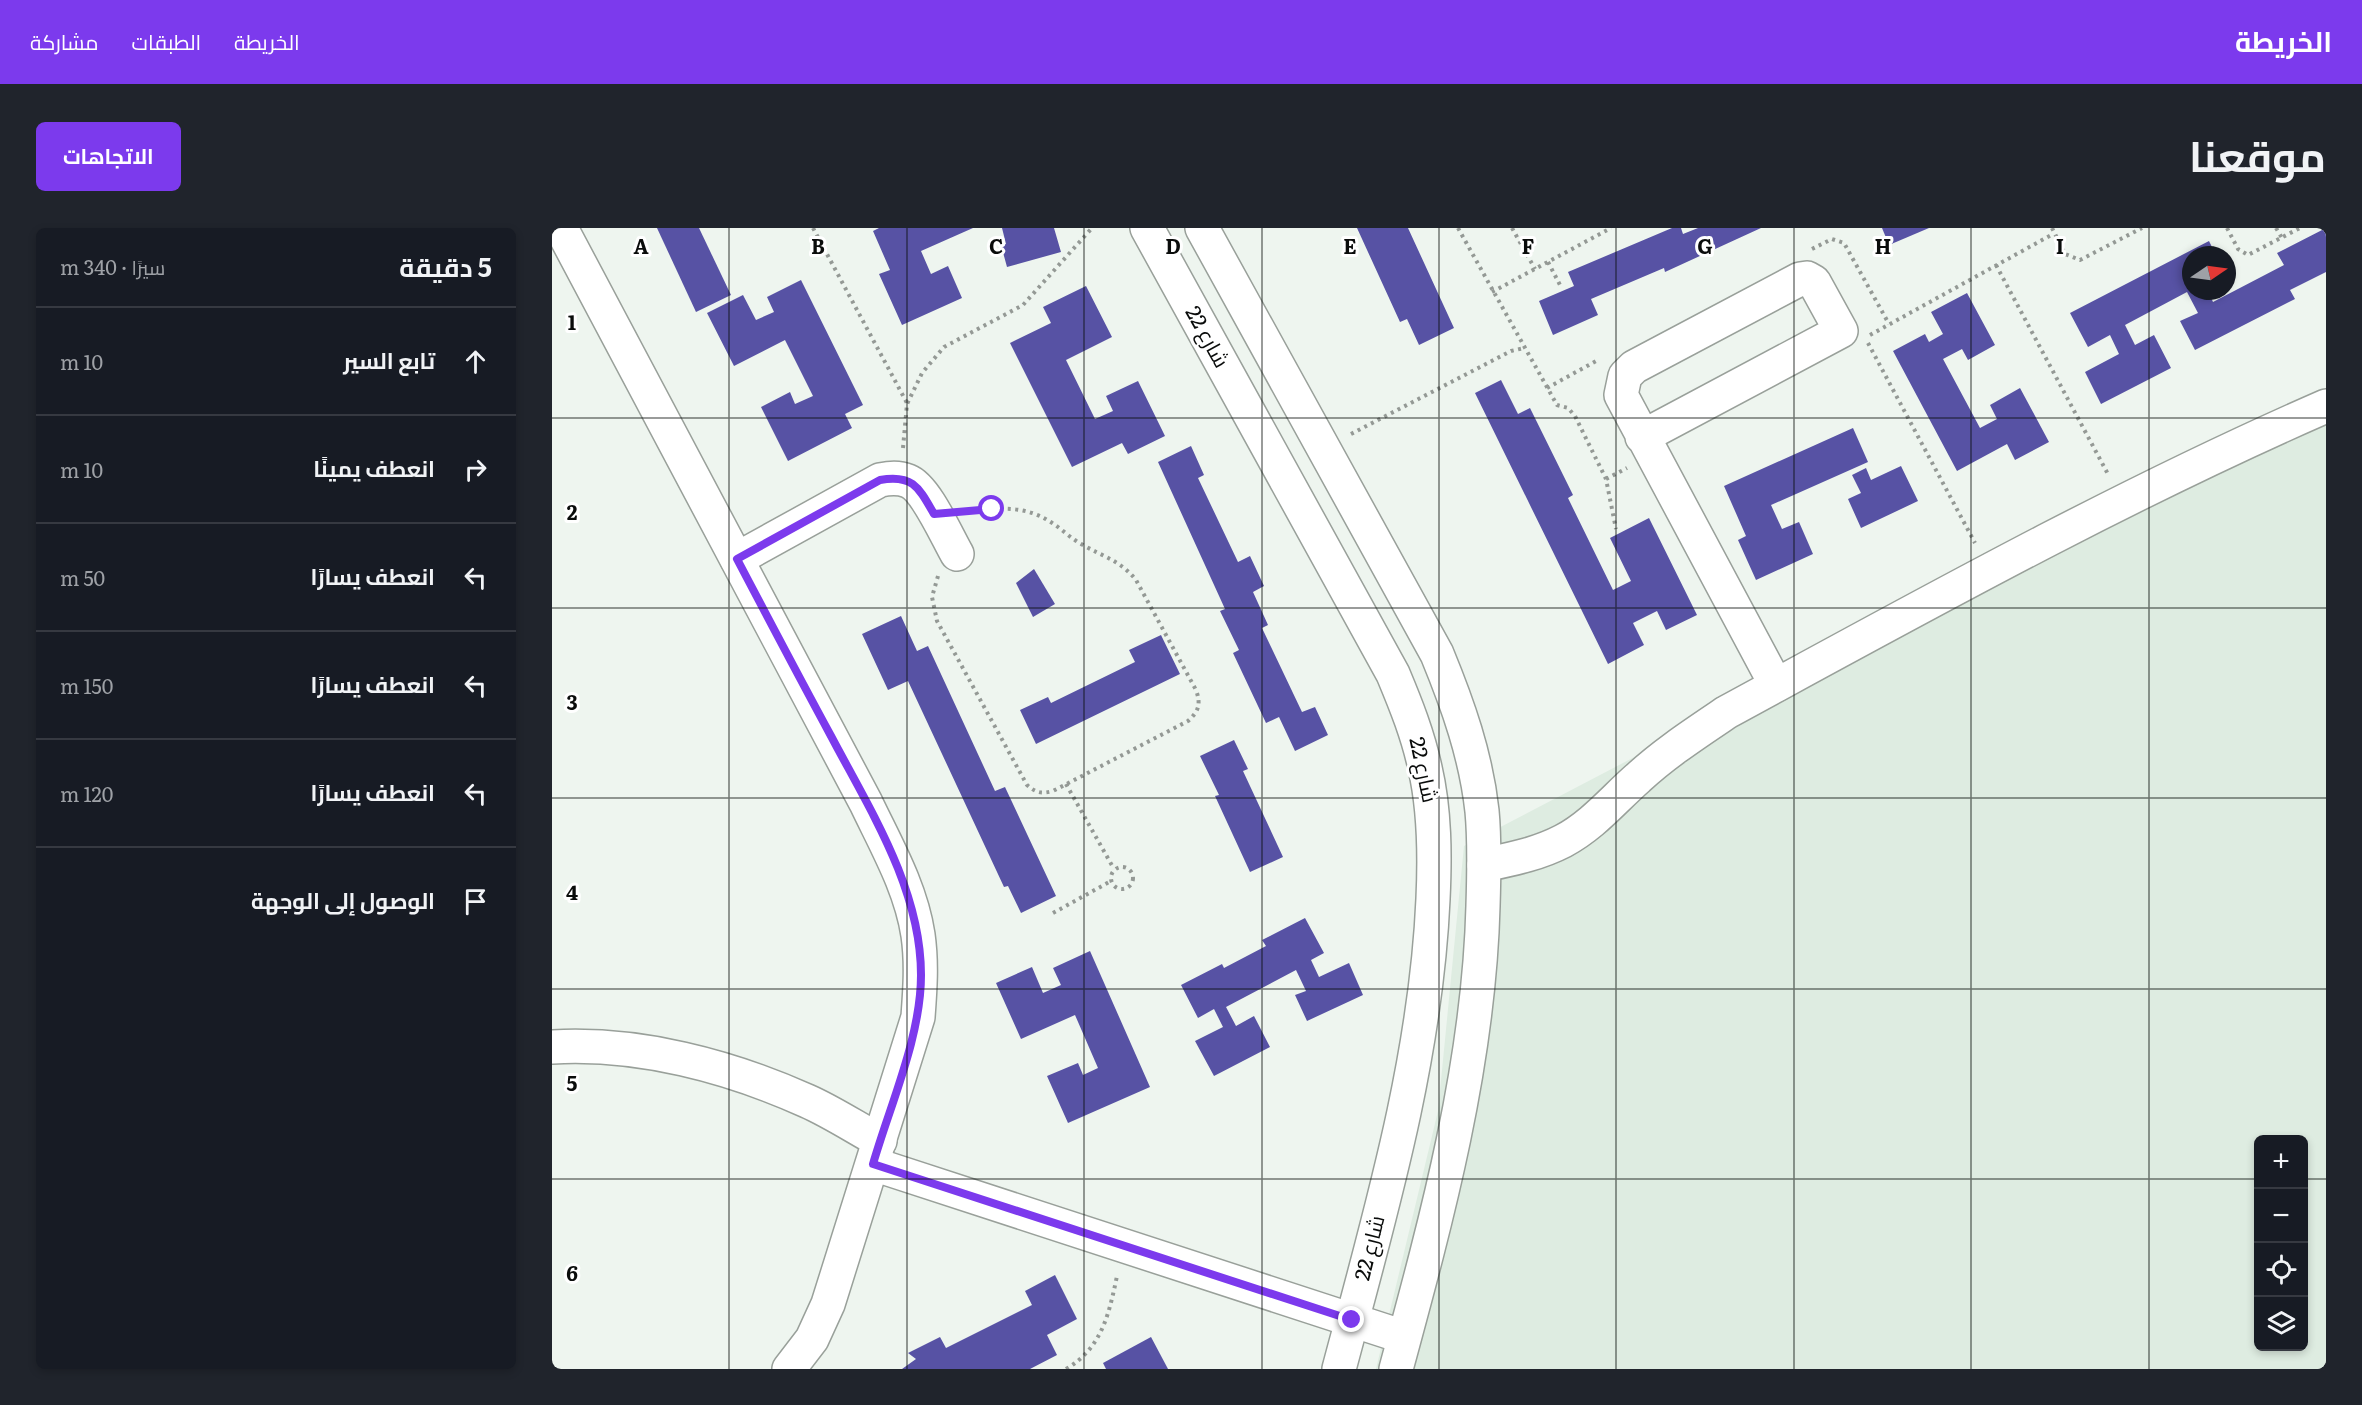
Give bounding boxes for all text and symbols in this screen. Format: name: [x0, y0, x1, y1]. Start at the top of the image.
text: الخريطة: [2235, 19, 2332, 61]
text: مشاركة: [30, 25, 99, 56]
text: الطبقات: [132, 25, 201, 56]
text: الخريطة: [234, 25, 300, 56]
button: الاتجاهات: [36, 122, 181, 191]
text: موقعنا: [2189, 123, 2326, 185]
text: A: [633, 230, 649, 260]
text: B: [811, 230, 825, 260]
text: C: [989, 230, 1003, 260]
text: D: [1165, 230, 1181, 260]
text: E: [1343, 230, 1357, 260]
text: F: [1522, 230, 1535, 260]
text: G: [1697, 230, 1713, 260]
text: H: [1875, 230, 1891, 260]
text: I: [2056, 230, 2064, 260]
text: 5 دقيقة: [399, 246, 492, 285]
north arrow: [2182, 246, 2236, 300]
text: سيرًا · 340 m: [60, 251, 165, 281]
street label: شارع 22: [1179, 299, 1239, 373]
text: 1: [568, 306, 576, 336]
text: تابع السير: [343, 343, 435, 376]
icon: ahead: [459, 345, 492, 378]
text: 10 m: [60, 346, 103, 376]
text: انعطف يمينًا: [313, 451, 435, 484]
icon: right: [459, 453, 492, 486]
text: 10 m: [60, 454, 103, 484]
route start: [978, 495, 1004, 521]
text: 2: [567, 496, 578, 526]
text: انعطف يسارًا: [311, 559, 435, 592]
icon: left: [459, 561, 492, 594]
text: 50 m: [60, 562, 105, 592]
text: انعطف يسارًا: [311, 667, 435, 700]
icon: left: [459, 669, 492, 702]
text: 150 m: [60, 670, 113, 700]
text: 3: [566, 686, 578, 716]
street label: شارع 22: [1402, 734, 1447, 805]
text: انعطف يسارًا: [311, 775, 435, 808]
icon: left: [459, 777, 492, 810]
text: 120 m: [60, 778, 113, 808]
text: 4: [566, 876, 578, 906]
text: الوصول إلى الوجهة: [251, 883, 435, 916]
icon: arrive: [459, 885, 492, 918]
text: 5: [567, 1067, 578, 1097]
map controls: [2254, 1135, 2308, 1351]
button: +: [2254, 1135, 2308, 1189]
button: −: [2254, 1189, 2308, 1243]
street label: شارع 22: [1345, 1212, 1392, 1283]
button: locate: [2254, 1243, 2308, 1297]
text: 6: [566, 1257, 578, 1287]
button: layers: [2254, 1297, 2308, 1351]
route end: [1338, 1306, 1364, 1332]

